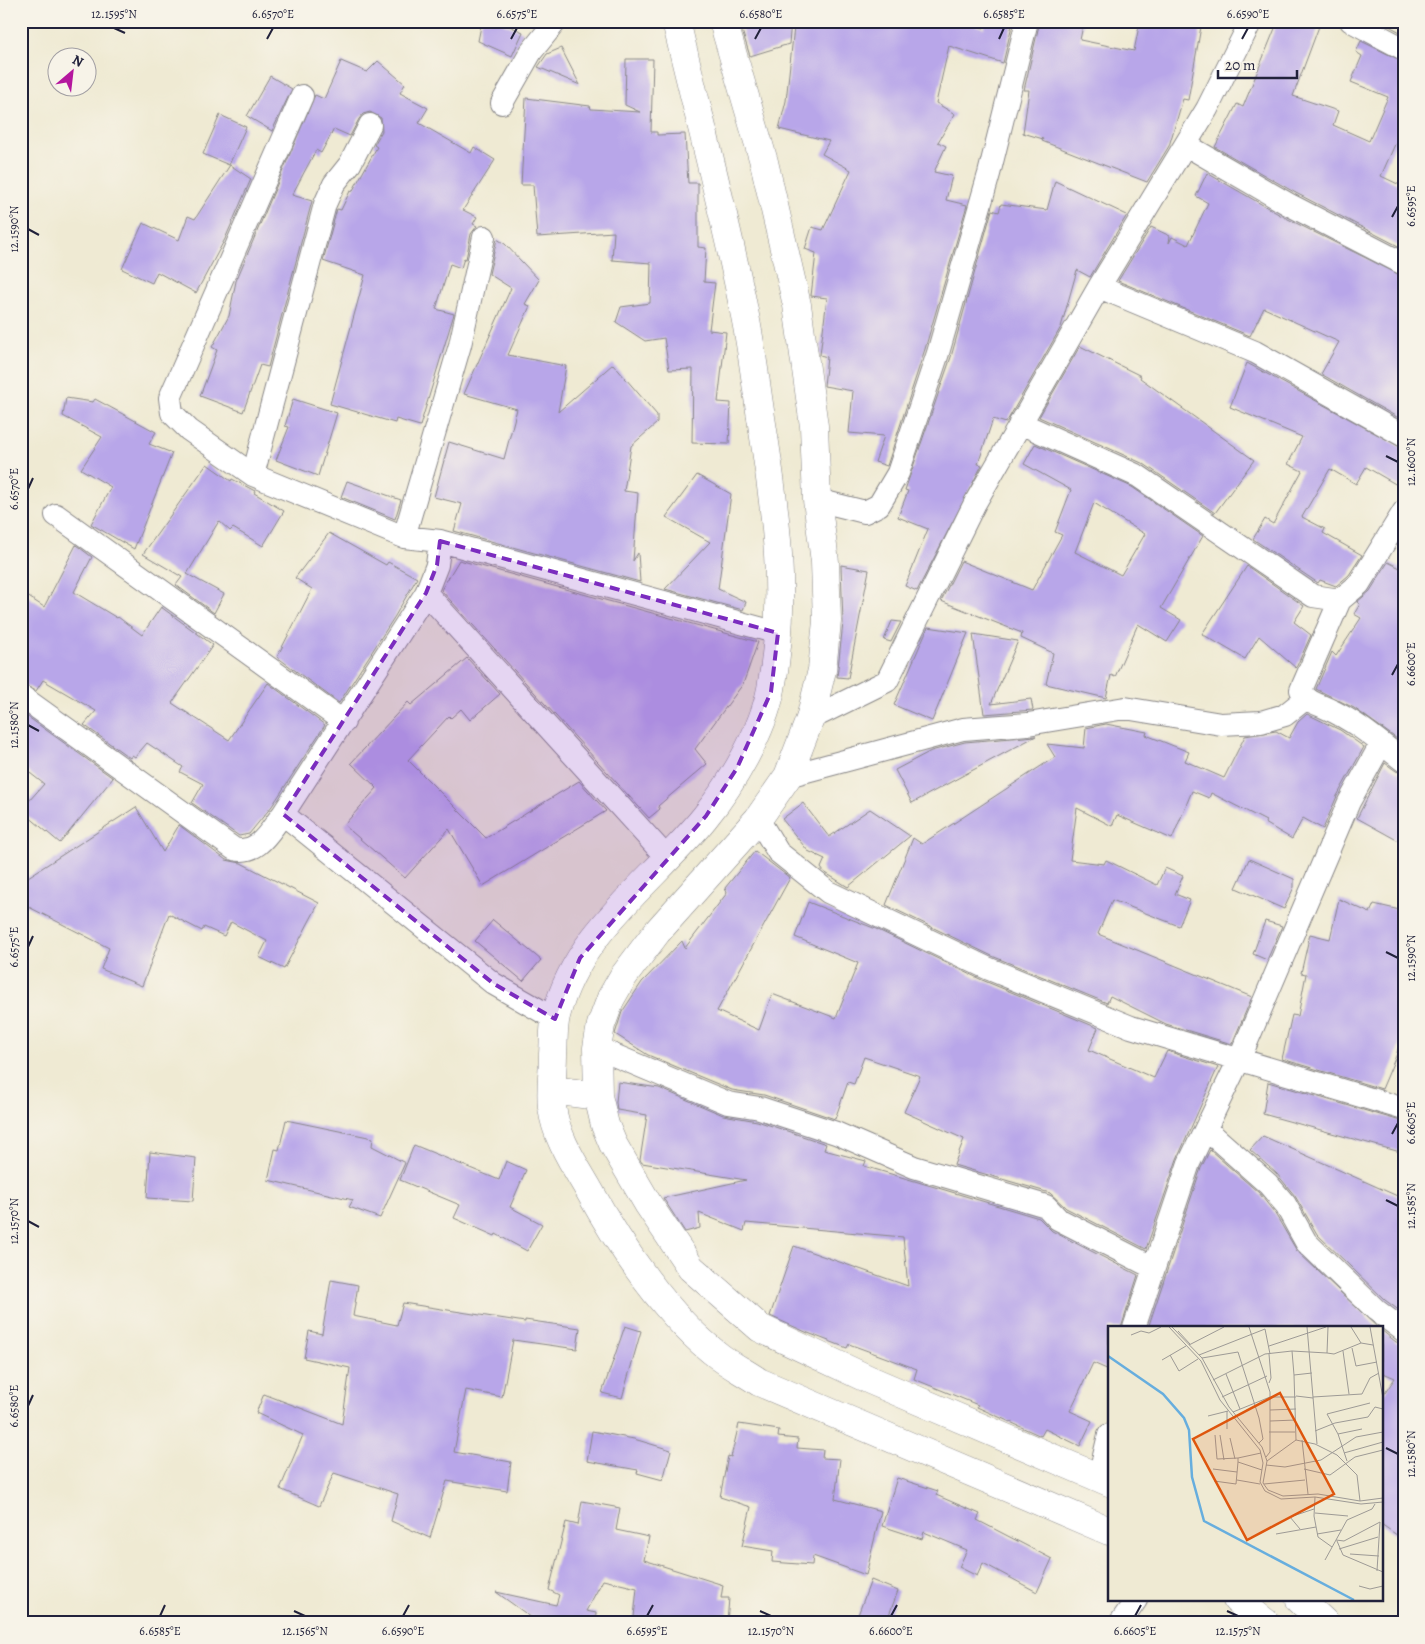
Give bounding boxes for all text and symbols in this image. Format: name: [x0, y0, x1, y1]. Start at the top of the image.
text: 12.1595°N: [91, 6, 137, 22]
text: 6.6570°E: [252, 6, 294, 22]
text: 6.6575°E: [497, 6, 537, 22]
text: 6.6580°E: [740, 6, 782, 22]
text: 6.6585°E: [983, 6, 1025, 22]
text: 6.6590°E: [1227, 6, 1269, 22]
north arrow: [48, 48, 98, 98]
scale bar: [1218, 48, 1296, 80]
text: N: [69, 50, 87, 72]
text: 20 m: [1225, 55, 1256, 75]
text: 6.6595°E: [1403, 185, 1419, 227]
text: 12.1590°N: [6, 205, 22, 252]
text: 12.1600°N: [1403, 438, 1419, 486]
text: 6.6570°E: [6, 468, 22, 510]
text: 6.6600°E: [1403, 642, 1419, 686]
text: 12.1580°N: [6, 701, 22, 749]
text: 6.6575°E: [6, 927, 22, 967]
text: 12.1590°N: [1403, 934, 1419, 981]
text: 6.6605°E: [1403, 1102, 1419, 1144]
text: 12.1585°N: [1403, 1183, 1419, 1229]
text: 12.1570°N: [6, 1197, 22, 1244]
inset map: [1108, 1326, 1382, 1602]
text: 6.6580°E: [6, 1385, 22, 1427]
text: 12.1580°N: [1403, 1430, 1419, 1478]
text: 6.6585°E: [139, 1623, 181, 1639]
text: 12.1565°N: [282, 1623, 328, 1639]
text: 6.6590°E: [382, 1623, 424, 1639]
text: 6.6595°E: [626, 1623, 668, 1639]
text: 12.1570°N: [748, 1623, 795, 1639]
text: 6.6600°E: [869, 1623, 913, 1639]
text: 6.6605°E: [1114, 1623, 1156, 1639]
text: 12.1575°N: [1215, 1623, 1261, 1639]

